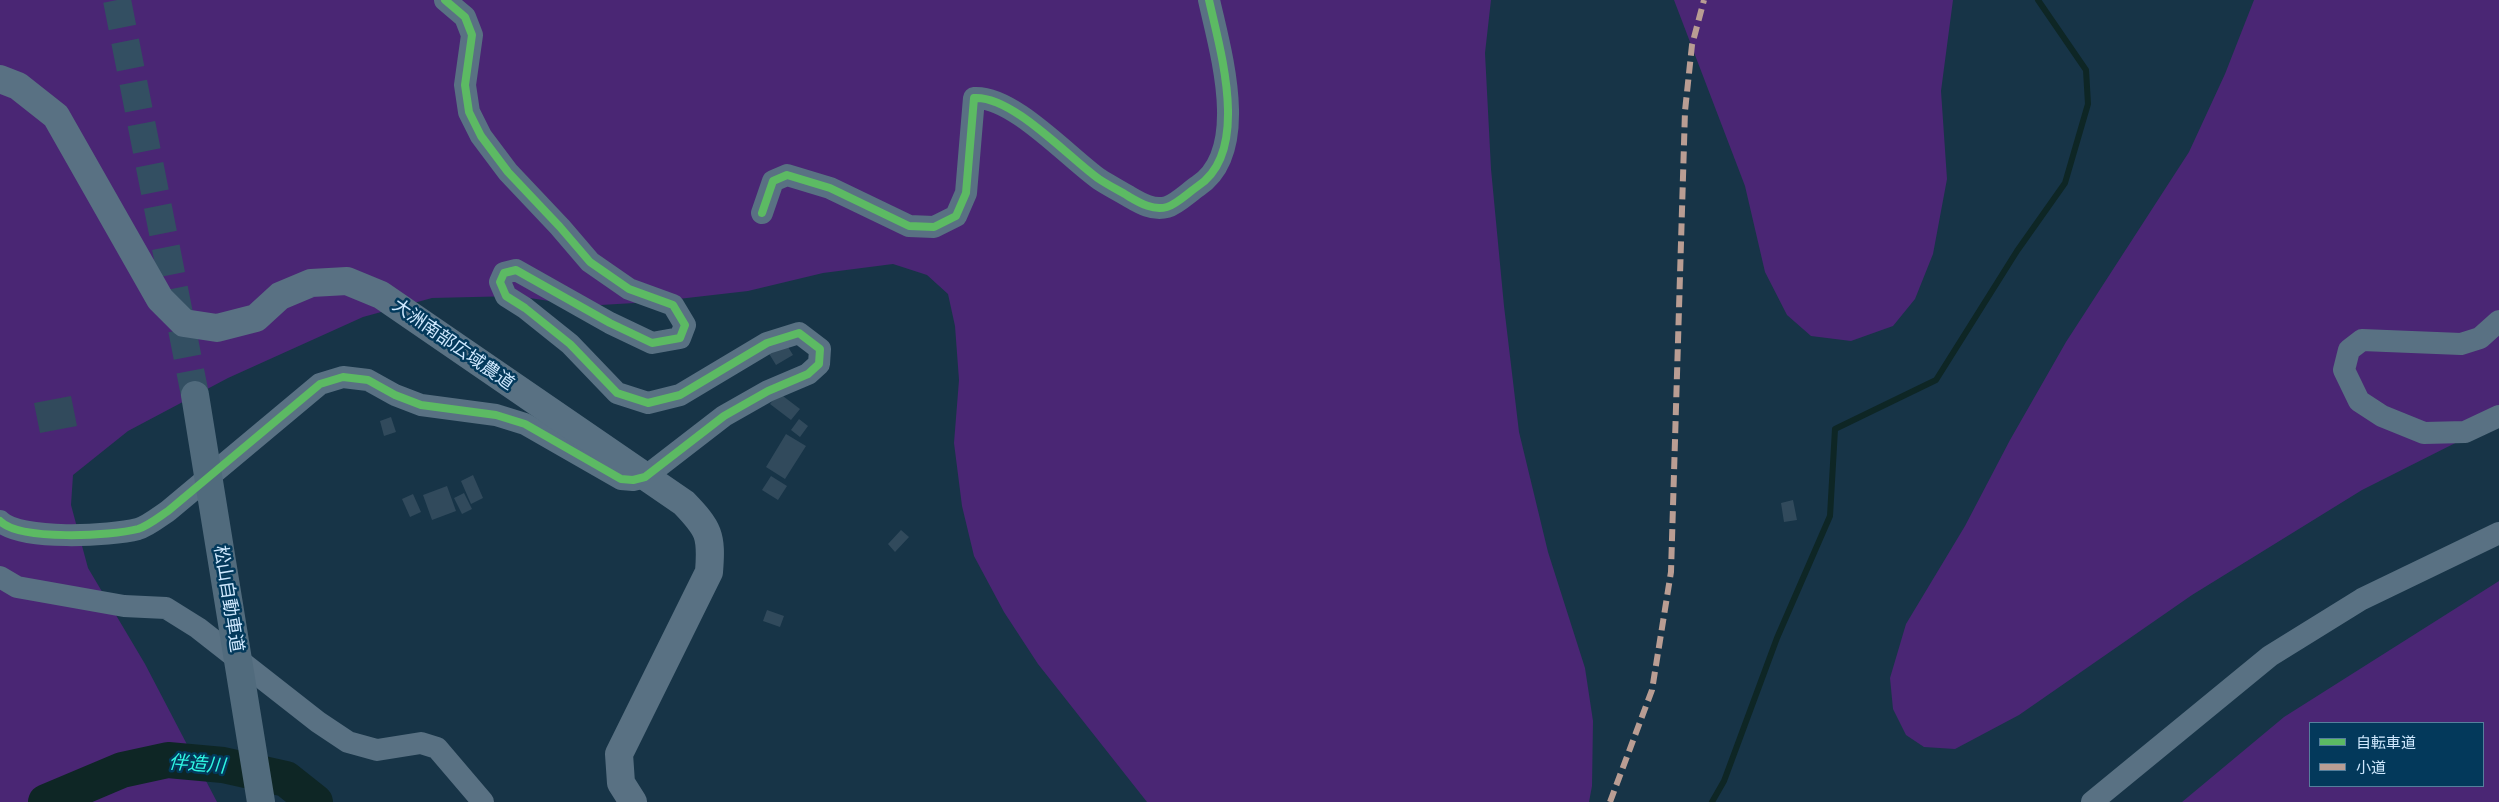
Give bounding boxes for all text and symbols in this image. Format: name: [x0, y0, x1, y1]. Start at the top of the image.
street label: 大洲南部広域農道: [388, 295, 518, 395]
street label: 松山自動車道: [209, 544, 247, 654]
legend: [2309, 722, 2484, 787]
text: 自転車道: [2356, 734, 2416, 752]
water label: 伴造川: [168, 752, 226, 778]
text: 小道: [2356, 759, 2386, 777]

